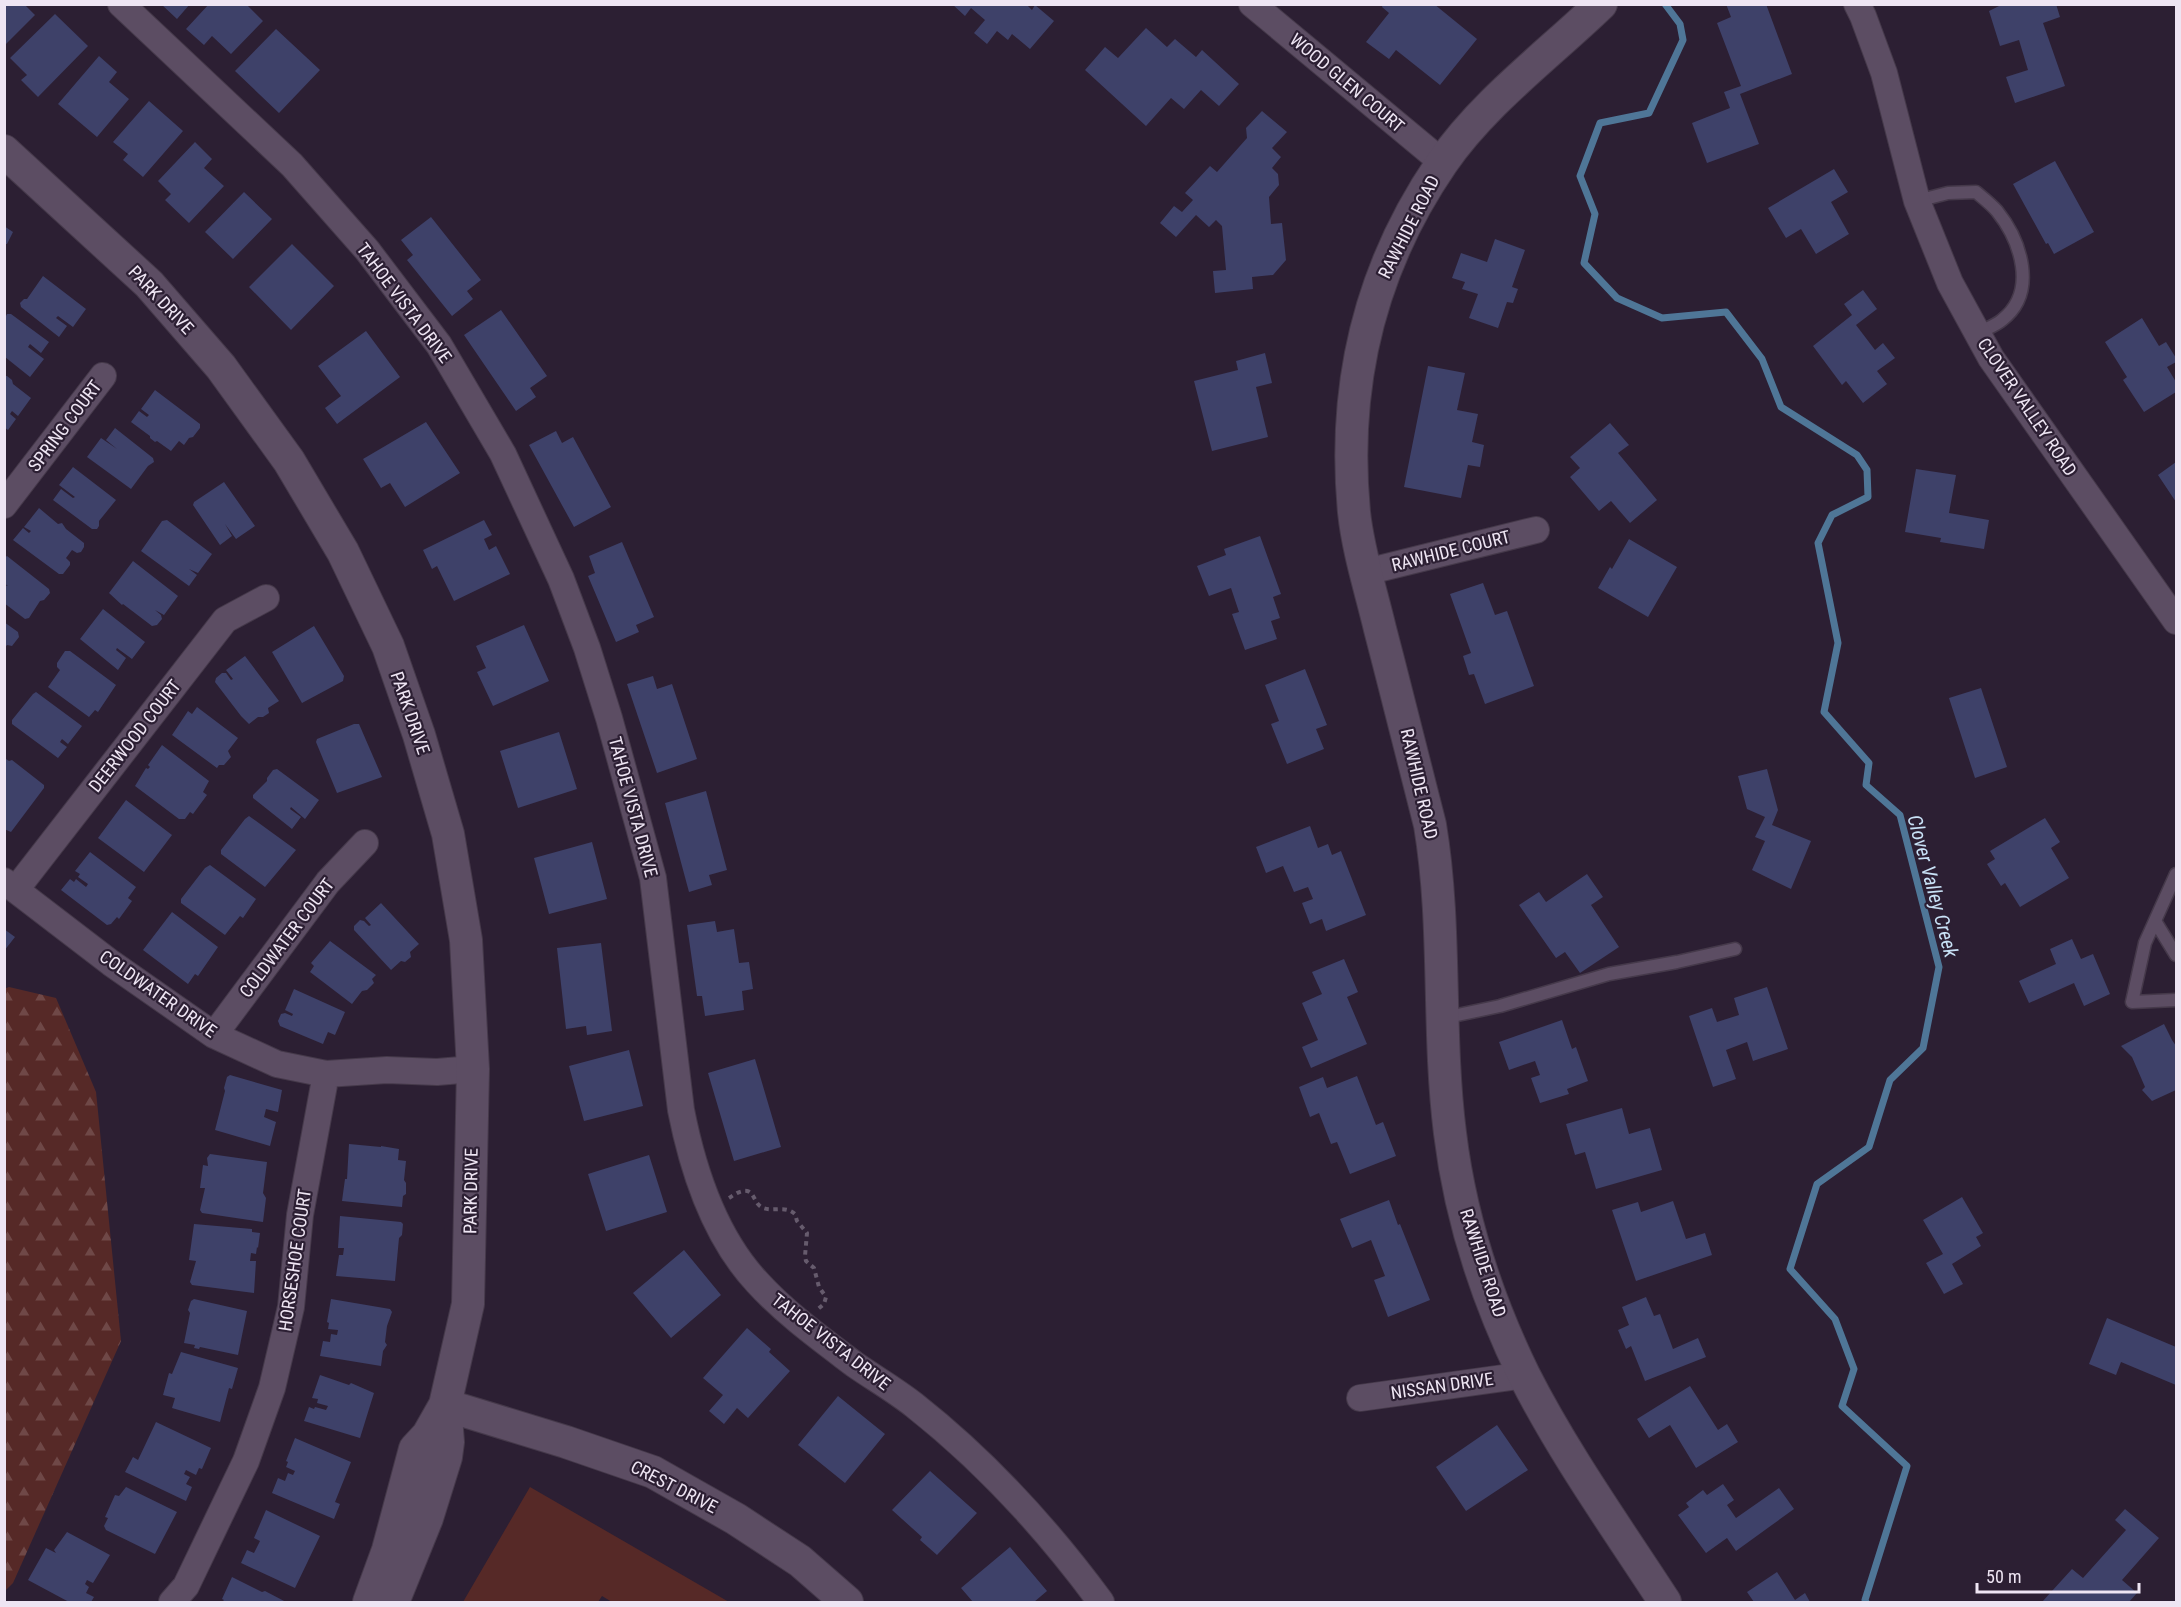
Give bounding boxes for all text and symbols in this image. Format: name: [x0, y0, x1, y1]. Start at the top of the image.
street label: WOOD GLEN COURT: [1286, 29, 1409, 136]
street label: RAWHIDE ROAD: [1374, 172, 1444, 282]
street label: TAHOE VISTA DRIVE: [353, 239, 456, 367]
street label: PARK DRIVE: [124, 261, 198, 338]
street label: CLOVER VALLEY ROAD: [1973, 334, 2081, 480]
street label: SPRING COURT: [24, 376, 106, 475]
street label: RAWHIDE COURT: [1389, 526, 1512, 575]
street label: PARK DRIVE: [387, 669, 434, 757]
street label: DEERWOOD COURT: [84, 675, 185, 796]
street label: RAWHIDE ROAD: [1397, 727, 1442, 841]
street label: TAHOE VISTA DRIVE: [605, 734, 662, 879]
water label: Clover Valley Creek: [1902, 812, 1964, 961]
street label: COLDWATER COURT: [235, 874, 338, 1001]
street label: COLDWATER DRIVE: [96, 945, 221, 1042]
street label: PARK DRIVE: [459, 1148, 482, 1234]
street label: HORSESHOE COURT: [274, 1187, 315, 1332]
street label: RAWHIDE ROAD: [1456, 1206, 1511, 1320]
street label: TAHOE VISTA DRIVE: [768, 1289, 895, 1394]
street label: NISSAN DRIVE: [1389, 1368, 1495, 1403]
street label: CREST DRIVE: [627, 1456, 721, 1517]
scale bar: [1977, 1556, 2139, 1594]
text: 50 m: [1986, 1566, 2021, 1587]

